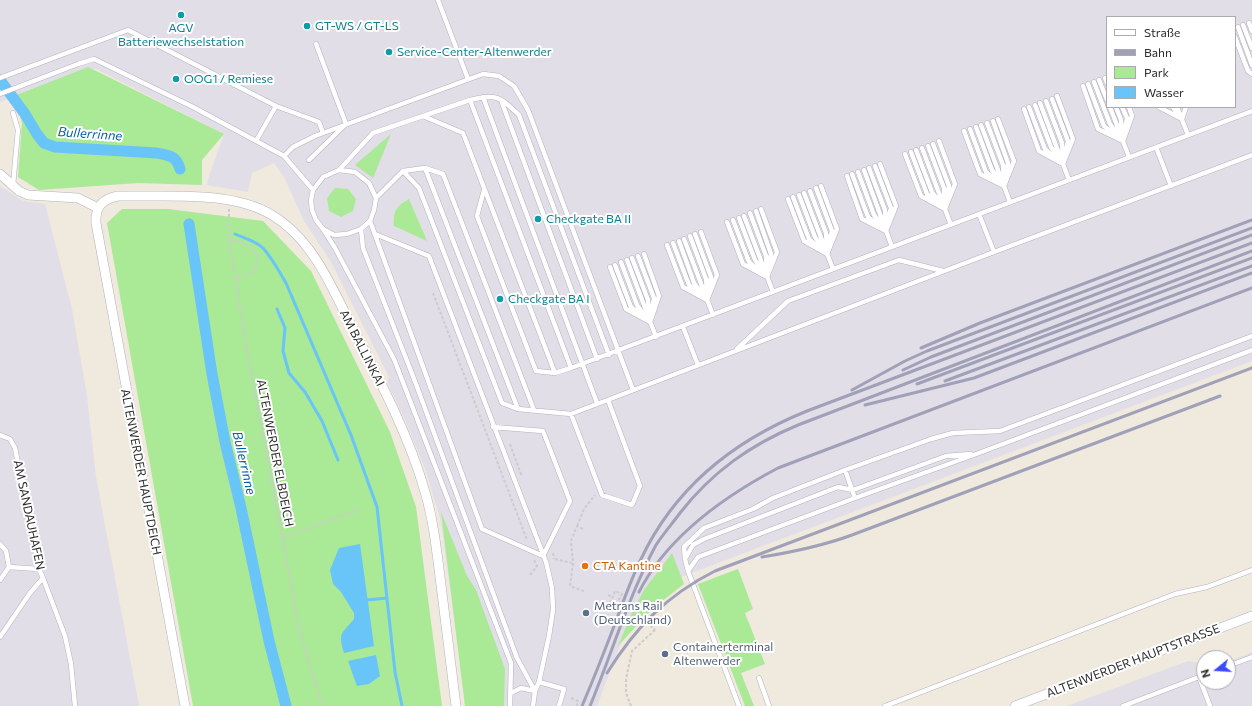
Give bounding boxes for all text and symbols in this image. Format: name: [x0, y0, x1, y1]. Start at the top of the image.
marker: AGV Batteriewechselstation: [176, 10, 186, 20]
legend: [1106, 16, 1236, 108]
place label: GT-WS / GT-LS: [315, 19, 399, 33]
place label: AGV Batteriewechselstation: [118, 21, 244, 49]
marker: GT-WS / GT-LS: [302, 21, 312, 31]
text: Straße: [1144, 25, 1180, 39]
place label: Service-Center-Altenwerder: [397, 45, 552, 59]
text: Bahn: [1144, 45, 1172, 59]
marker: Service-Center-Altenwerder: [384, 47, 394, 57]
text: Park: [1144, 65, 1169, 79]
place label: OOG1 / Remiese: [184, 72, 273, 86]
marker: OOG1 / Remiese: [171, 74, 181, 84]
text: Wasser: [1144, 85, 1184, 99]
water label: Bullerrinne: [57, 124, 123, 144]
place label: Checkgate BA II: [546, 212, 631, 226]
marker: Checkgate BA II: [533, 214, 543, 224]
place label: Checkgate BA I: [508, 292, 590, 306]
marker: Checkgate BA I: [495, 294, 505, 304]
street label: AM BALLINKAI: [337, 307, 387, 389]
street label: ALTENWERDER ELBDEICH: [254, 378, 296, 528]
street label: ALTENWERDER HAUPTDEICH: [118, 388, 164, 556]
water label: Bullerrinne: [229, 430, 259, 496]
street label: AM SANDAUHAFEN: [10, 459, 48, 571]
place label: CTA Kantine: [593, 559, 661, 573]
marker: CTA Kantine: [580, 561, 590, 571]
place label: Metrans Rail (Deutschland): [594, 599, 671, 627]
marker: Metrans Rail (Deutschland): [581, 608, 591, 618]
street label: ALTENWERDER HAUPTSTRASSE: [1044, 621, 1222, 701]
place label: Containerterminal Altenwerder: [673, 640, 773, 668]
marker: Containerterminal Altenwerder: [660, 649, 670, 659]
north arrow: [1196, 650, 1236, 690]

